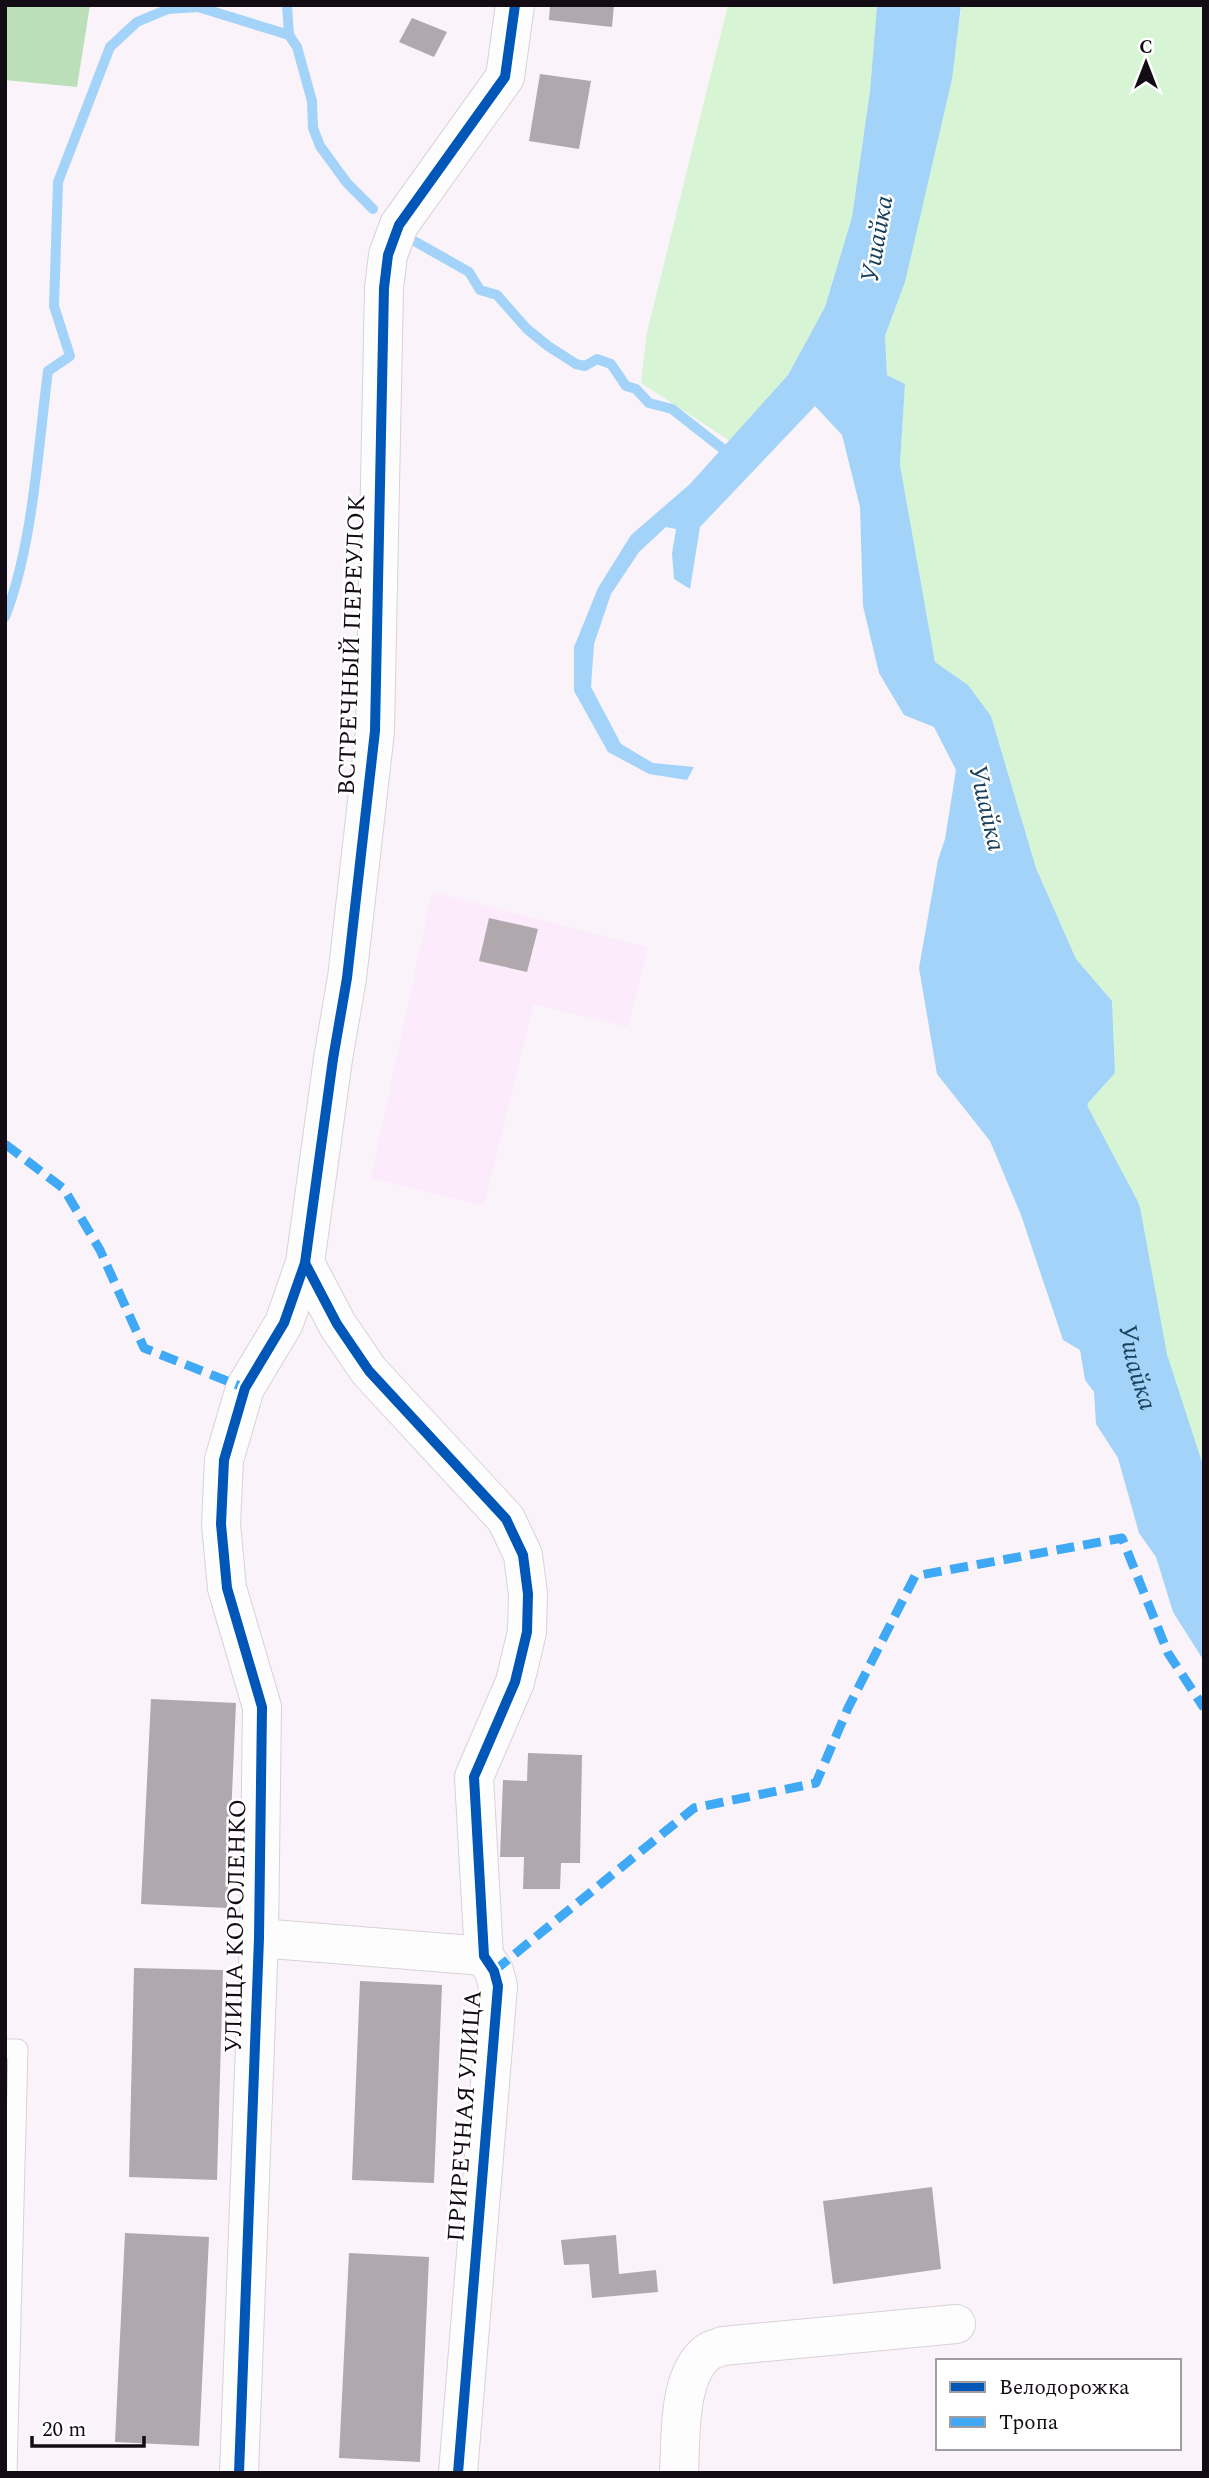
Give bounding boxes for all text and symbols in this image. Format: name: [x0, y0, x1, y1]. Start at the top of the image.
north arrow: [1111, 28, 1181, 98]
text: С: [1139, 33, 1153, 62]
water label: Ушайка: [850, 192, 904, 286]
street label: ВСТРЕЧНЫЙ ПЕРЕУЛОК: [329, 494, 375, 796]
water label: Ушайка: [958, 761, 1016, 855]
water label: Ушайка: [1107, 1321, 1168, 1416]
street label: УЛИЦА КОРОЛЕНКО: [216, 1799, 256, 2053]
street label: ПРИРЕЧНАЯ УЛИЦА: [438, 1989, 492, 2243]
legend: [936, 2359, 1181, 2450]
text: Велодорожка: [999, 2372, 1130, 2404]
scale bar: [32, 2404, 144, 2448]
text: Тропа: [999, 2407, 1059, 2439]
text: 20 m: [42, 2414, 86, 2446]

